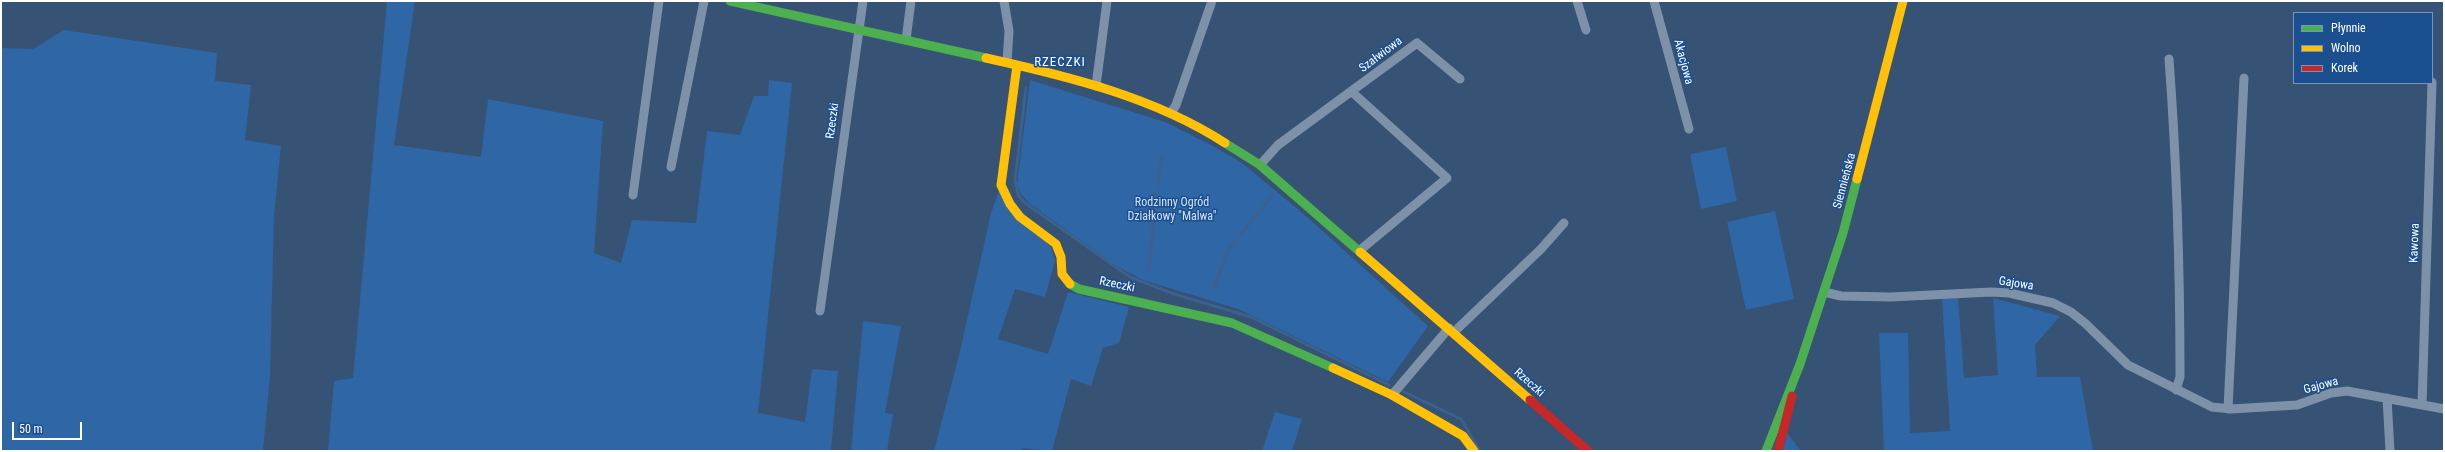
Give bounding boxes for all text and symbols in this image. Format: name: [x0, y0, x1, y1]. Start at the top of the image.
legend: [2293, 12, 2433, 84]
text: Płynnie: [2331, 21, 2366, 35]
street label: Szałwiowa: [1357, 34, 1405, 76]
street label: Akacjowa: [1670, 38, 1696, 86]
text: Wolno: [2331, 41, 2361, 55]
district label: RZECZKI: [1034, 55, 1086, 71]
text: Korek: [2331, 61, 2358, 75]
street label: Rzeczki: [823, 102, 843, 140]
street label: Siennieńska: [1831, 152, 1859, 210]
park label: Rodzinny Ogród Działkowy "Malwa": [1127, 196, 1217, 224]
street label: Kawowa: [2407, 223, 2423, 263]
street label: Rzeczki: [1098, 274, 1136, 296]
street label: Gajowa: [1998, 274, 2034, 294]
street label: Rzeczki: [1511, 366, 1547, 400]
street label: Gajowa: [2302, 375, 2340, 397]
scale bar: [14, 414, 84, 440]
text: 50 m: [19, 422, 43, 436]

